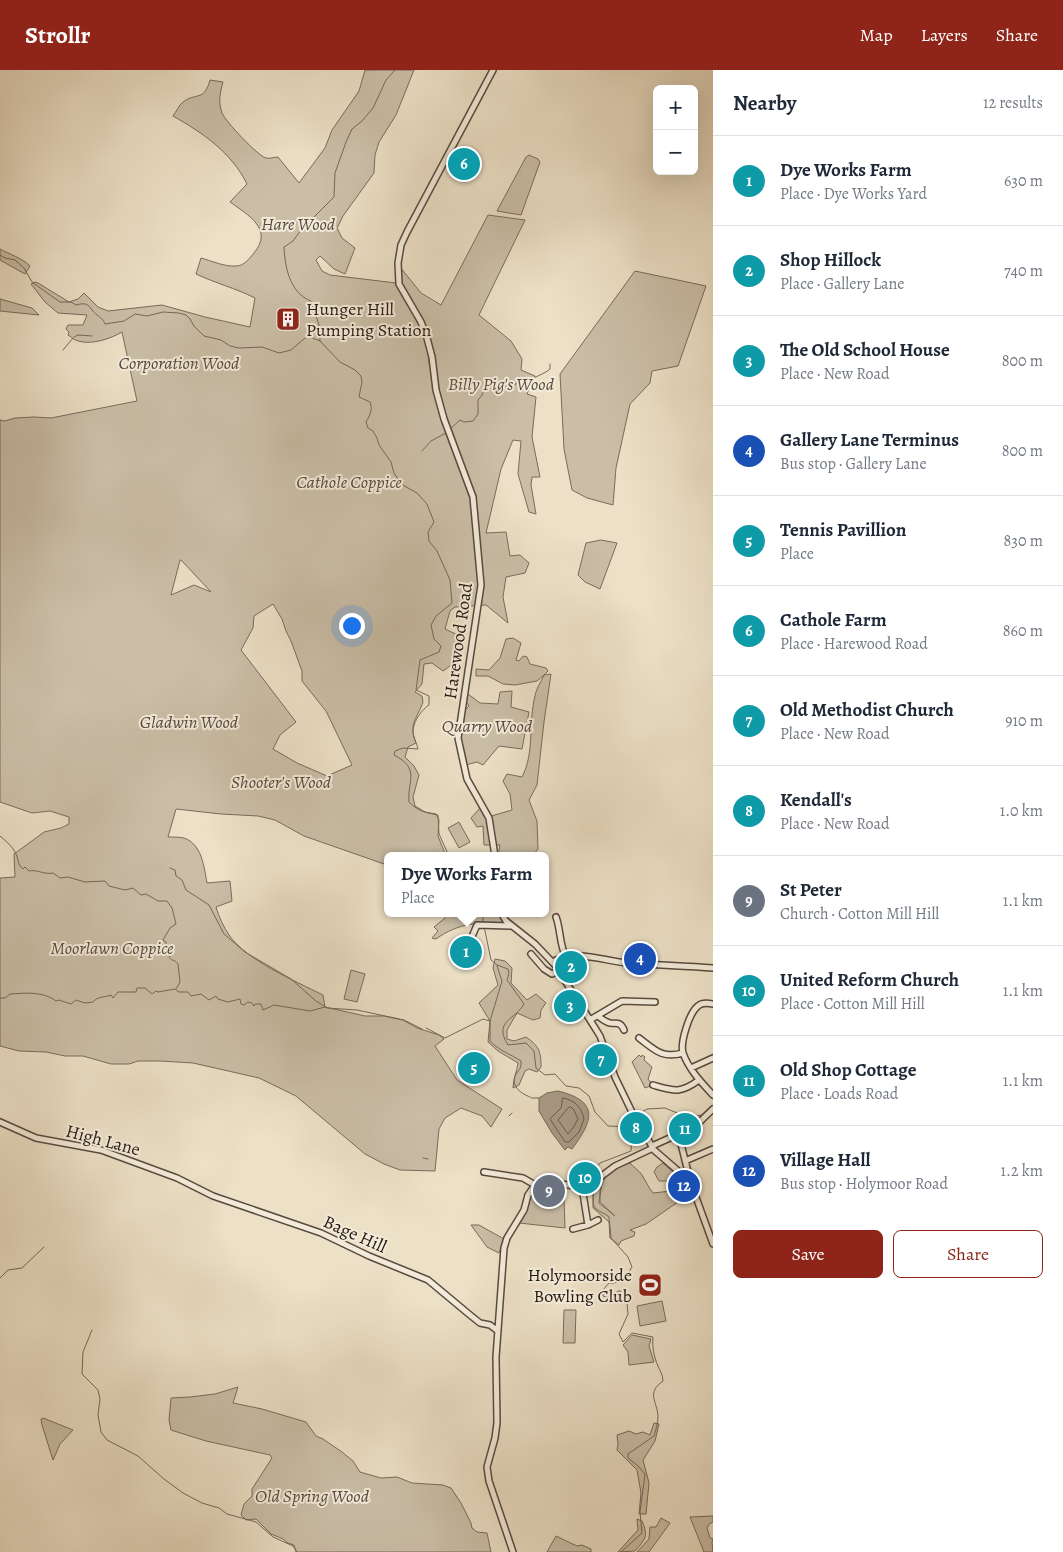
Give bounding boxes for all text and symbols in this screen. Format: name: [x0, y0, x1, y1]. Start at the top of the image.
text: Strollr: [25, 19, 90, 51]
text: Map: [860, 23, 893, 47]
text: Layers: [921, 23, 968, 47]
text: Share: [996, 23, 1038, 47]
map controls: [653, 85, 698, 175]
button: +: [653, 85, 698, 130]
text: Nearby: [733, 89, 796, 117]
text: 12 results: [983, 92, 1043, 114]
button: −: [653, 130, 698, 175]
pin: 6: [448, 145, 480, 183]
text: Dye Works Farm: [780, 157, 912, 183]
text: 1: [746, 170, 752, 192]
text: 630 m: [1004, 170, 1043, 192]
text: Place · Dye Works Yard: [780, 183, 927, 205]
park label: Hare Wood: [261, 212, 336, 236]
text: Shop Hillock: [780, 247, 881, 273]
text: 2: [745, 260, 753, 282]
text: 740 m: [1004, 260, 1043, 282]
text: Place · Gallery Lane: [780, 273, 905, 295]
place label: Hunger Hill Pumping Station: [306, 297, 432, 342]
building icon: Hunger Hill Pumping Station: [275, 306, 301, 332]
text: The Old School House: [780, 337, 950, 363]
text: 3: [746, 350, 752, 372]
text: 800 m: [1002, 350, 1043, 372]
park label: Corporation Wood: [119, 351, 240, 375]
text: Place · New Road: [780, 363, 890, 385]
park label: Billy Pig's Wood: [448, 372, 555, 396]
text: Gallery Lane Terminus: [780, 427, 959, 453]
text: 4: [745, 440, 753, 462]
text: 800 m: [1002, 440, 1043, 462]
text: Bus stop · Gallery Lane: [780, 453, 927, 475]
park label: Cathole Coppice: [296, 470, 402, 494]
text: Tennis Pavillion: [780, 517, 907, 543]
text: 5: [746, 530, 752, 552]
text: 830 m: [1004, 530, 1043, 552]
text: Place: [780, 543, 814, 565]
street label: Harewood Road: [438, 581, 478, 701]
text: Cathole Farm: [780, 607, 887, 633]
your location: [339, 613, 365, 639]
text: 6: [745, 620, 753, 642]
text: 860 m: [1003, 620, 1043, 642]
text: Place · Harewood Road: [780, 633, 928, 655]
text: Old Methodist Church: [780, 697, 954, 723]
park label: Gladwin Wood: [140, 710, 239, 734]
text: 7: [746, 710, 752, 732]
text: 910 m: [1005, 710, 1043, 732]
park label: Quarry Wood: [442, 714, 533, 738]
text: Place · New Road: [780, 723, 890, 745]
park label: Shooter's Wood: [231, 770, 332, 794]
text: Kendall's: [780, 787, 852, 813]
text: 8: [745, 800, 753, 822]
text: 1.0 km: [1000, 800, 1043, 822]
text: Place · New Road: [780, 813, 890, 835]
popup: [384, 852, 549, 917]
text: Dye Works Farm: [401, 861, 532, 887]
text: St Peter: [780, 877, 842, 903]
text: Place: [401, 887, 435, 909]
text: 9: [745, 890, 753, 912]
text: 1.1 km: [1003, 890, 1043, 912]
text: Church · Cotton Mill Hill: [780, 903, 939, 925]
pin: 1: [450, 933, 482, 971]
park label: Moorlawn Coppice: [50, 936, 174, 960]
pin: 4: [624, 940, 656, 978]
pin: 2: [555, 948, 587, 986]
text: United Reform Church: [780, 967, 959, 993]
text: 10: [742, 980, 756, 1002]
text: 1.1 km: [1003, 980, 1043, 1002]
pin: 3: [554, 987, 586, 1025]
text: Place · Cotton Mill Hill: [780, 993, 925, 1015]
pin: 7: [585, 1041, 617, 1079]
pin: 5: [458, 1049, 490, 1087]
text: Old Shop Cottage: [780, 1057, 917, 1083]
text: 11: [743, 1070, 755, 1092]
text: 1.1 km: [1003, 1070, 1043, 1092]
text: Place · Loads Road: [780, 1083, 898, 1105]
pin: 8: [620, 1109, 652, 1147]
pin: 11: [669, 1110, 701, 1148]
street label: High Lane: [63, 1119, 143, 1161]
text: Village Hall: [780, 1147, 870, 1173]
pin: 10: [569, 1159, 601, 1197]
text: 12: [742, 1160, 756, 1182]
text: 1.2 km: [1001, 1160, 1043, 1182]
pin: 12: [668, 1167, 700, 1205]
pin: 9: [533, 1172, 565, 1210]
text: Bus stop · Holymoor Road: [780, 1173, 948, 1195]
street label: Bage Hill: [319, 1209, 391, 1259]
button: Save: [733, 1230, 883, 1278]
button: Share: [893, 1230, 1043, 1278]
place label: Holymoorside Bowling Club: [528, 1263, 632, 1308]
sports icon: Holymoorside Bowling Club: [637, 1272, 663, 1298]
park label: Old Spring Wood: [255, 1484, 370, 1508]

